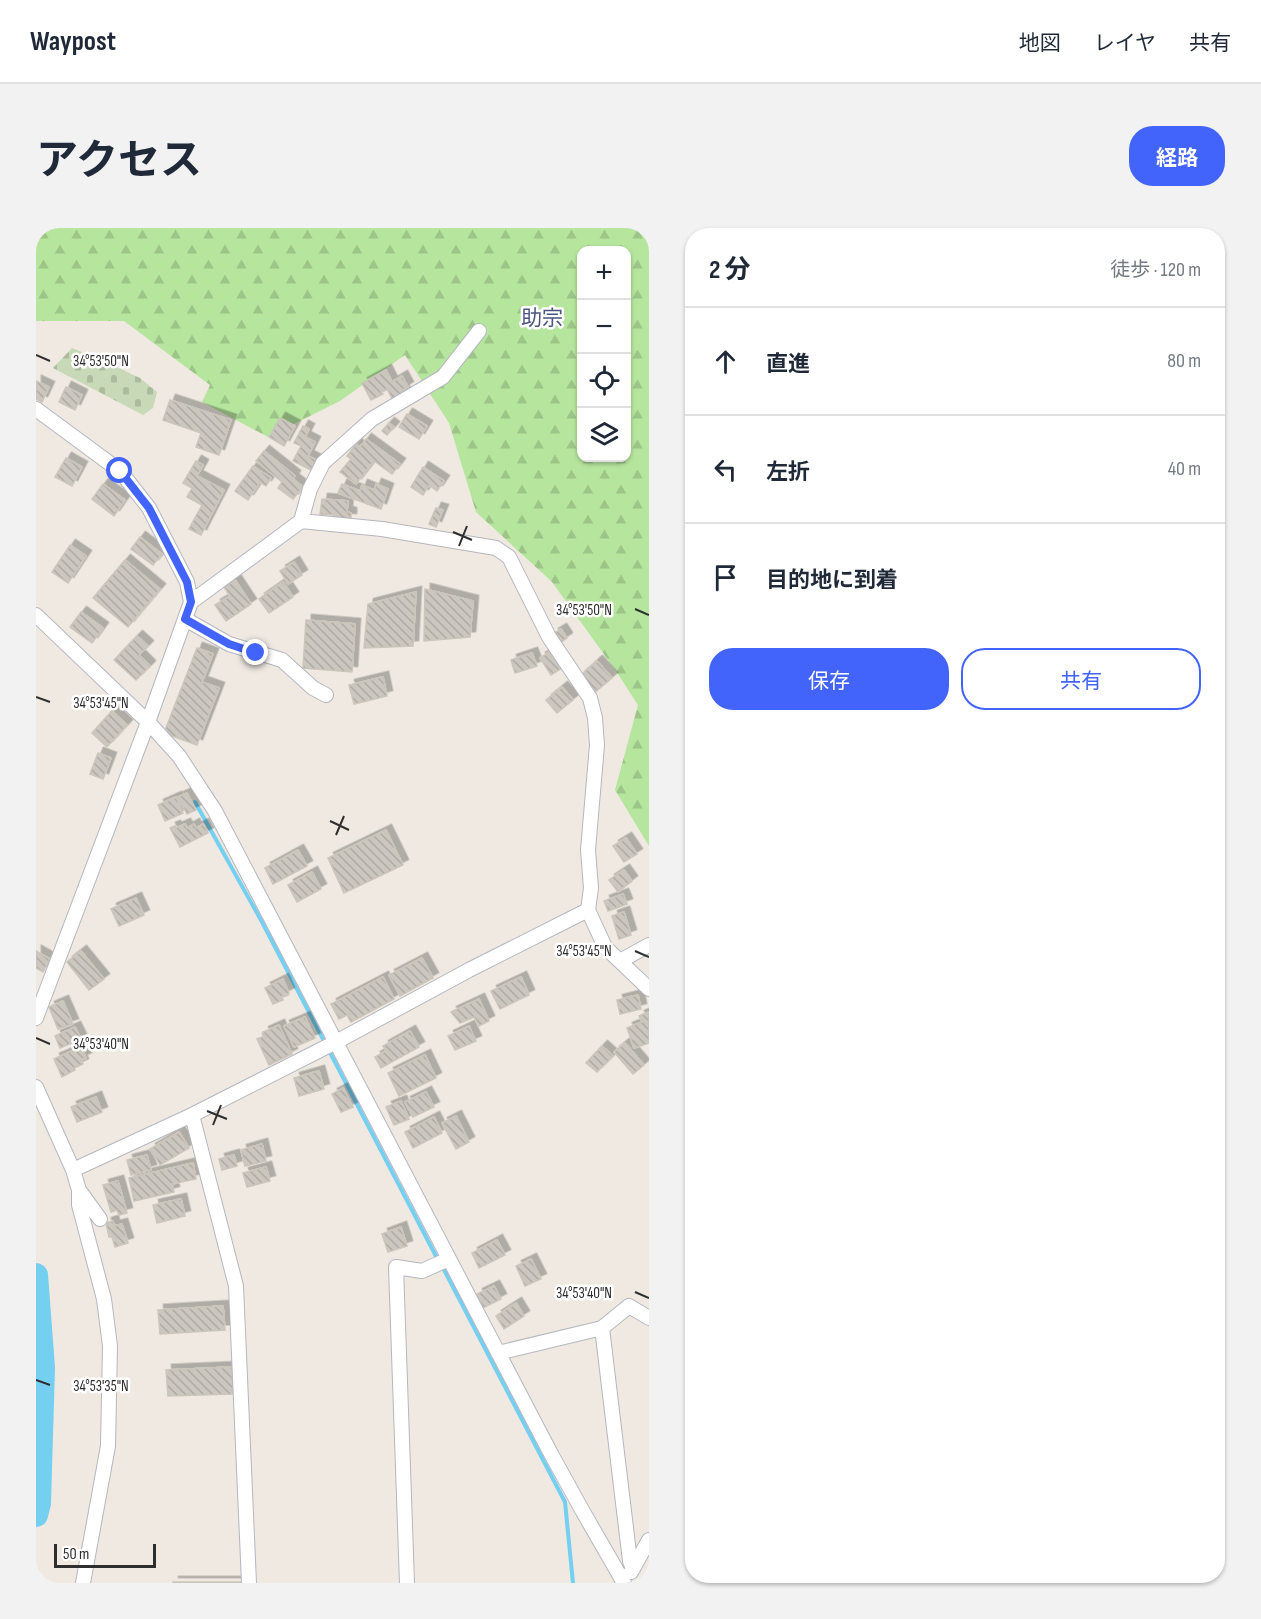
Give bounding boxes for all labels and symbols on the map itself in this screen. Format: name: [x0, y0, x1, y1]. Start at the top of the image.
district label: 助宗: [521, 306, 563, 331]
text: 34°53'50"N: [73, 352, 129, 371]
route start: [106, 457, 132, 483]
text: 34°53'50"N: [556, 601, 612, 620]
route end: [242, 639, 268, 665]
text: 34°53'45"N: [73, 694, 129, 713]
text: 34°53'45"N: [556, 942, 612, 961]
text: 34°53'40"N: [73, 1035, 129, 1054]
text: 34°53'40"N: [556, 1284, 612, 1303]
text: 34°53'35"N: [73, 1377, 129, 1396]
scale bar: [54, 1541, 156, 1568]

